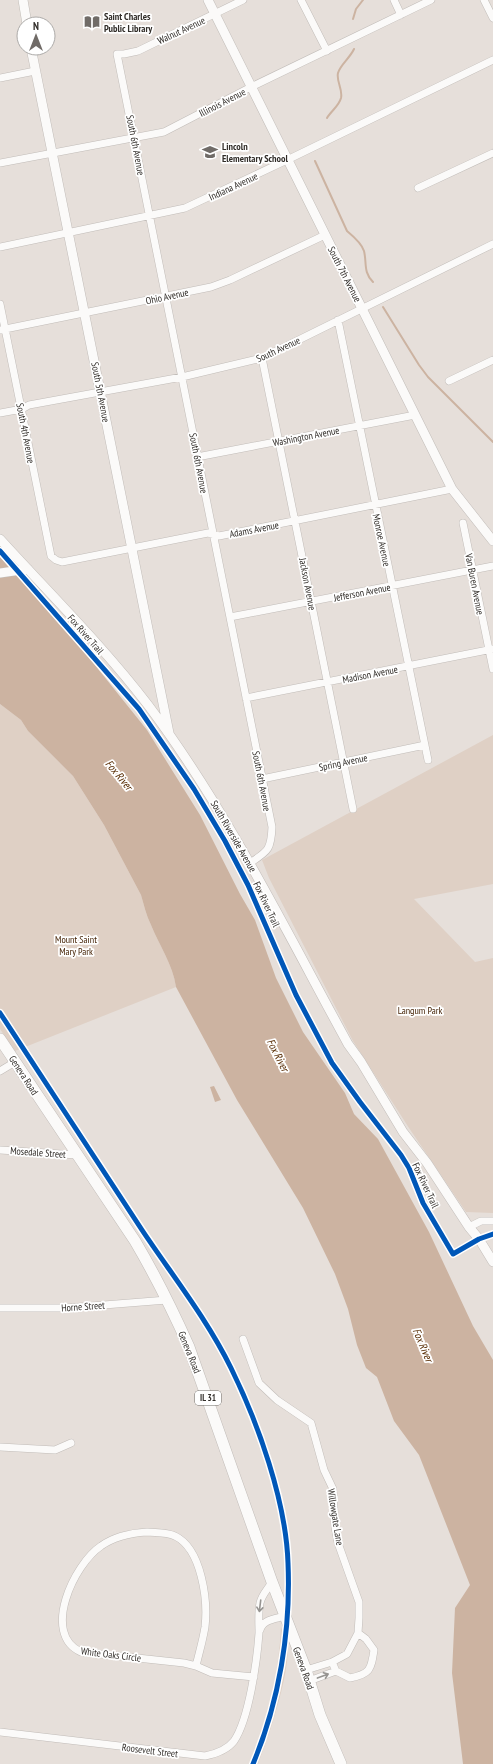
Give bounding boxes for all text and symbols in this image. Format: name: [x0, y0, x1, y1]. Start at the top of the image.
place label: Saint Charles Public Library: [104, 10, 153, 35]
library icon: Saint Charles Public Library: [83, 13, 101, 31]
street label: Walnut Avenue: [155, 14, 207, 47]
north arrow: [16, 16, 56, 56]
text: N: [33, 19, 39, 33]
street label: Illinois Avenue: [197, 85, 248, 120]
street label: South 6th Avenue: [123, 114, 148, 176]
place label: Lincoln Elementary School: [222, 140, 288, 165]
school or university icon: Lincoln Elementary School: [201, 143, 219, 161]
street label: Indiana Avenue: [207, 169, 260, 203]
street label: South 7th Avenue: [325, 244, 364, 304]
street label: Ohio Avenue: [144, 286, 190, 307]
street label: South Avenue: [254, 334, 302, 365]
street label: South 5th Avenue: [88, 361, 113, 423]
street label: South 4th Avenue: [13, 402, 38, 464]
street label: Washington Avenue: [272, 424, 340, 449]
street label: South 6th Avenue: [186, 432, 211, 494]
street label: Monroe Avenue: [370, 513, 393, 568]
street label: Adams Avenue: [228, 518, 280, 541]
street label: Van Buren Avenue: [462, 551, 487, 616]
street label: Jackson Avenue: [296, 556, 319, 611]
street label: Jefferson Avenue: [332, 581, 392, 605]
street label: Fox River Trail: [65, 612, 107, 657]
street label: Madison Avenue: [341, 663, 399, 686]
street label: South 6th Avenue: [249, 750, 274, 812]
street label: Spring Avenue: [318, 751, 369, 774]
water label: Fox River: [102, 757, 137, 794]
street label: South Riverside Avenue: [208, 798, 259, 875]
street label: Fox River Trail: [250, 879, 283, 930]
park label: Mount Saint Mary Park: [55, 933, 97, 958]
park label: Langum Park: [398, 1004, 442, 1017]
water label: Fox River: [264, 1036, 293, 1076]
street label: Geneva Road: [6, 1053, 41, 1097]
street label: Mosedale Street: [10, 1144, 67, 1161]
street label: Fox River Trail: [409, 1160, 442, 1211]
street label: Horne Street: [61, 1298, 106, 1315]
water label: Fox River: [410, 1326, 437, 1366]
street label: Geneva Road: [175, 1329, 204, 1375]
road number: IL 31: [195, 1391, 221, 1405]
street label: Willowgate Lane: [325, 1488, 346, 1546]
one-way arrow: [257, 1599, 264, 1612]
street label: White Oaks Circle: [80, 1644, 142, 1665]
street label: Geneva Road: [290, 1645, 317, 1691]
one-way arrow: [316, 1672, 328, 1680]
street label: Roosevelt Street: [121, 1741, 179, 1760]

